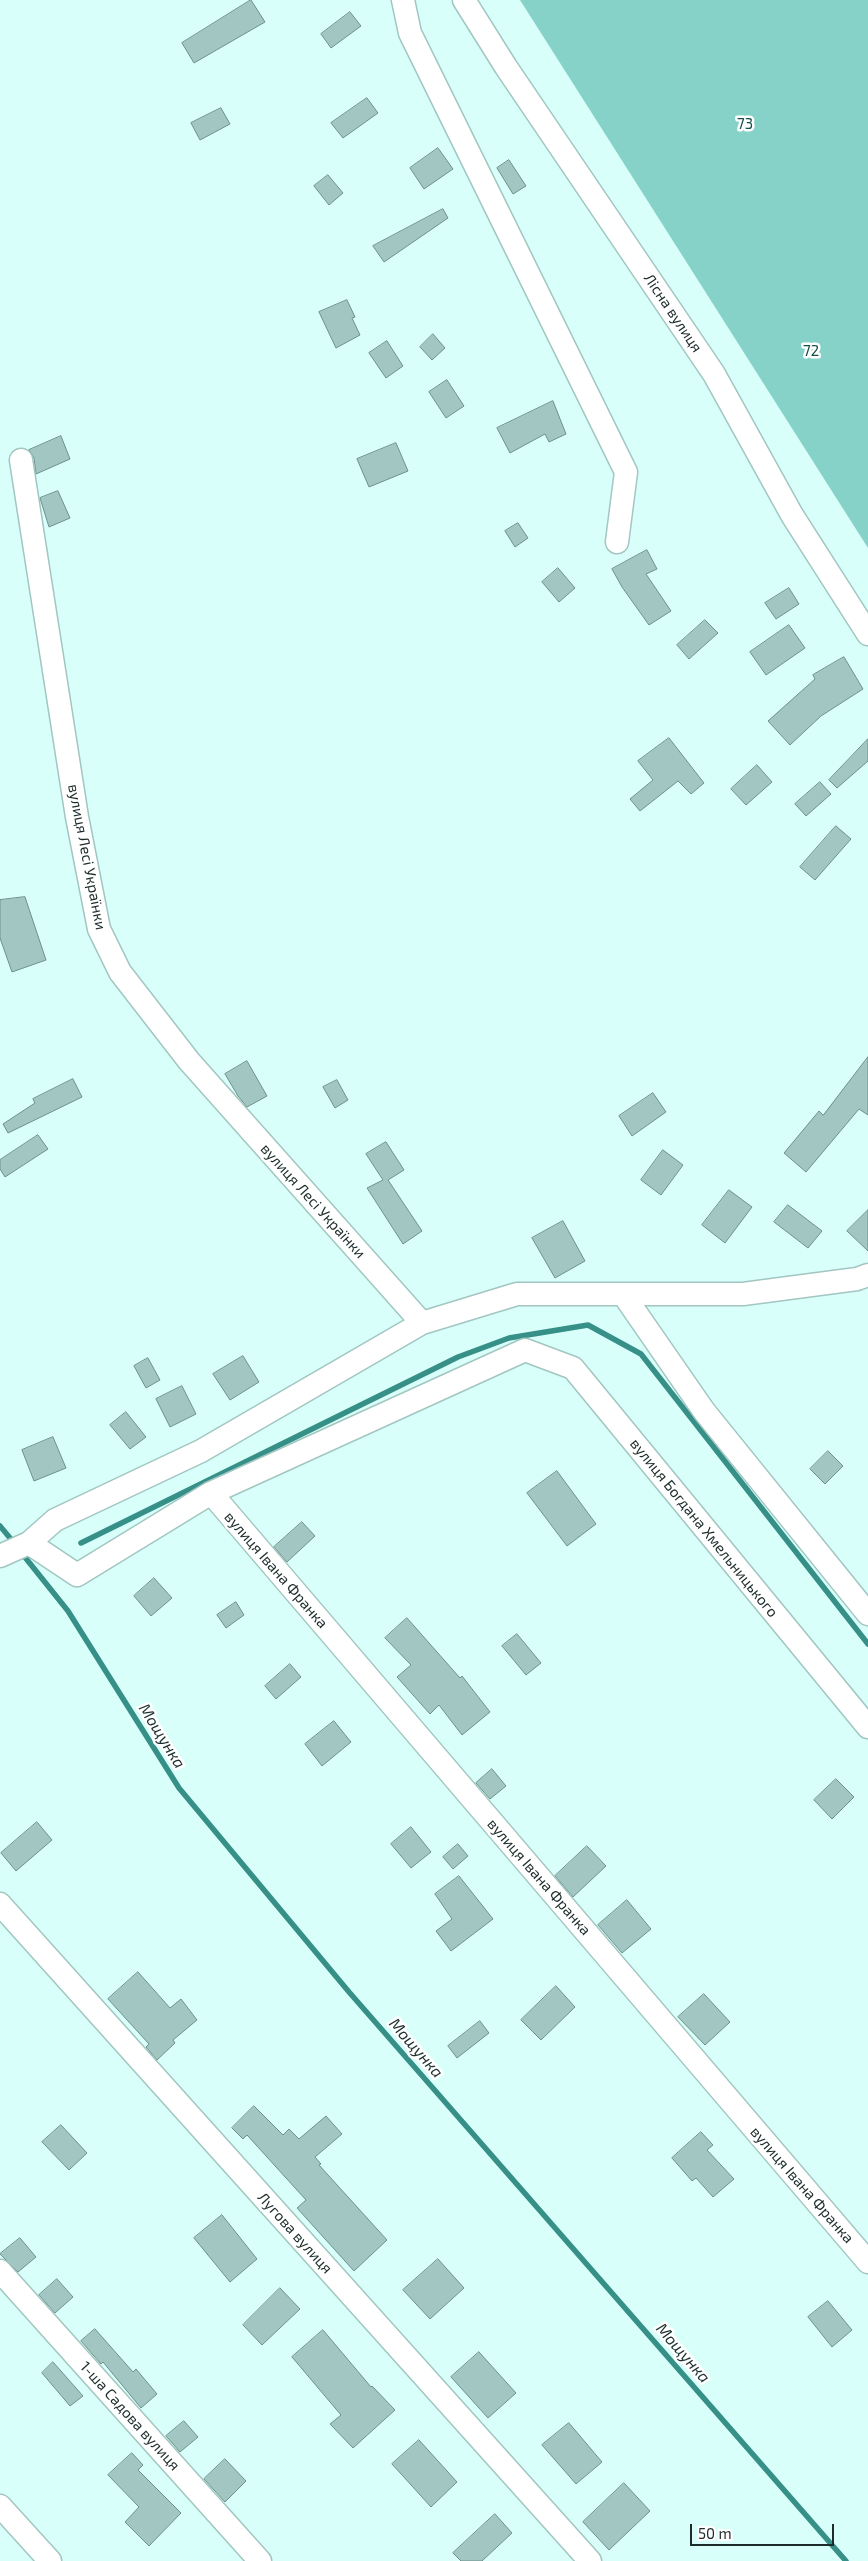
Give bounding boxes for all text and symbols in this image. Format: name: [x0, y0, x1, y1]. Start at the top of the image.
park label: 73: [737, 115, 753, 133]
street label: Лісна вулиця: [640, 270, 706, 356]
park label: 72: [803, 342, 819, 360]
street label: вулиця Лесі Українки: [64, 783, 110, 931]
street label: вулиця Лесі Українки: [257, 1140, 369, 1262]
street label: вулиця Богдана Хмельницького: [626, 1435, 782, 1621]
street label: вулиця Івана Франка: [220, 1508, 332, 1632]
water label: Мощунка: [135, 1700, 189, 1772]
street label: вулиця Івана Франка: [483, 1815, 595, 1939]
water label: Мощунка: [385, 2014, 447, 2082]
street label: вулиця Івана Франка: [746, 2123, 858, 2247]
street label: Лугова вулиця: [254, 2189, 336, 2277]
water label: Мощунка: [652, 2319, 714, 2387]
street label: 1-ша Садова вулиця: [76, 2358, 184, 2474]
scale bar: [693, 2514, 837, 2546]
text: 50 m: [698, 2524, 732, 2542]

